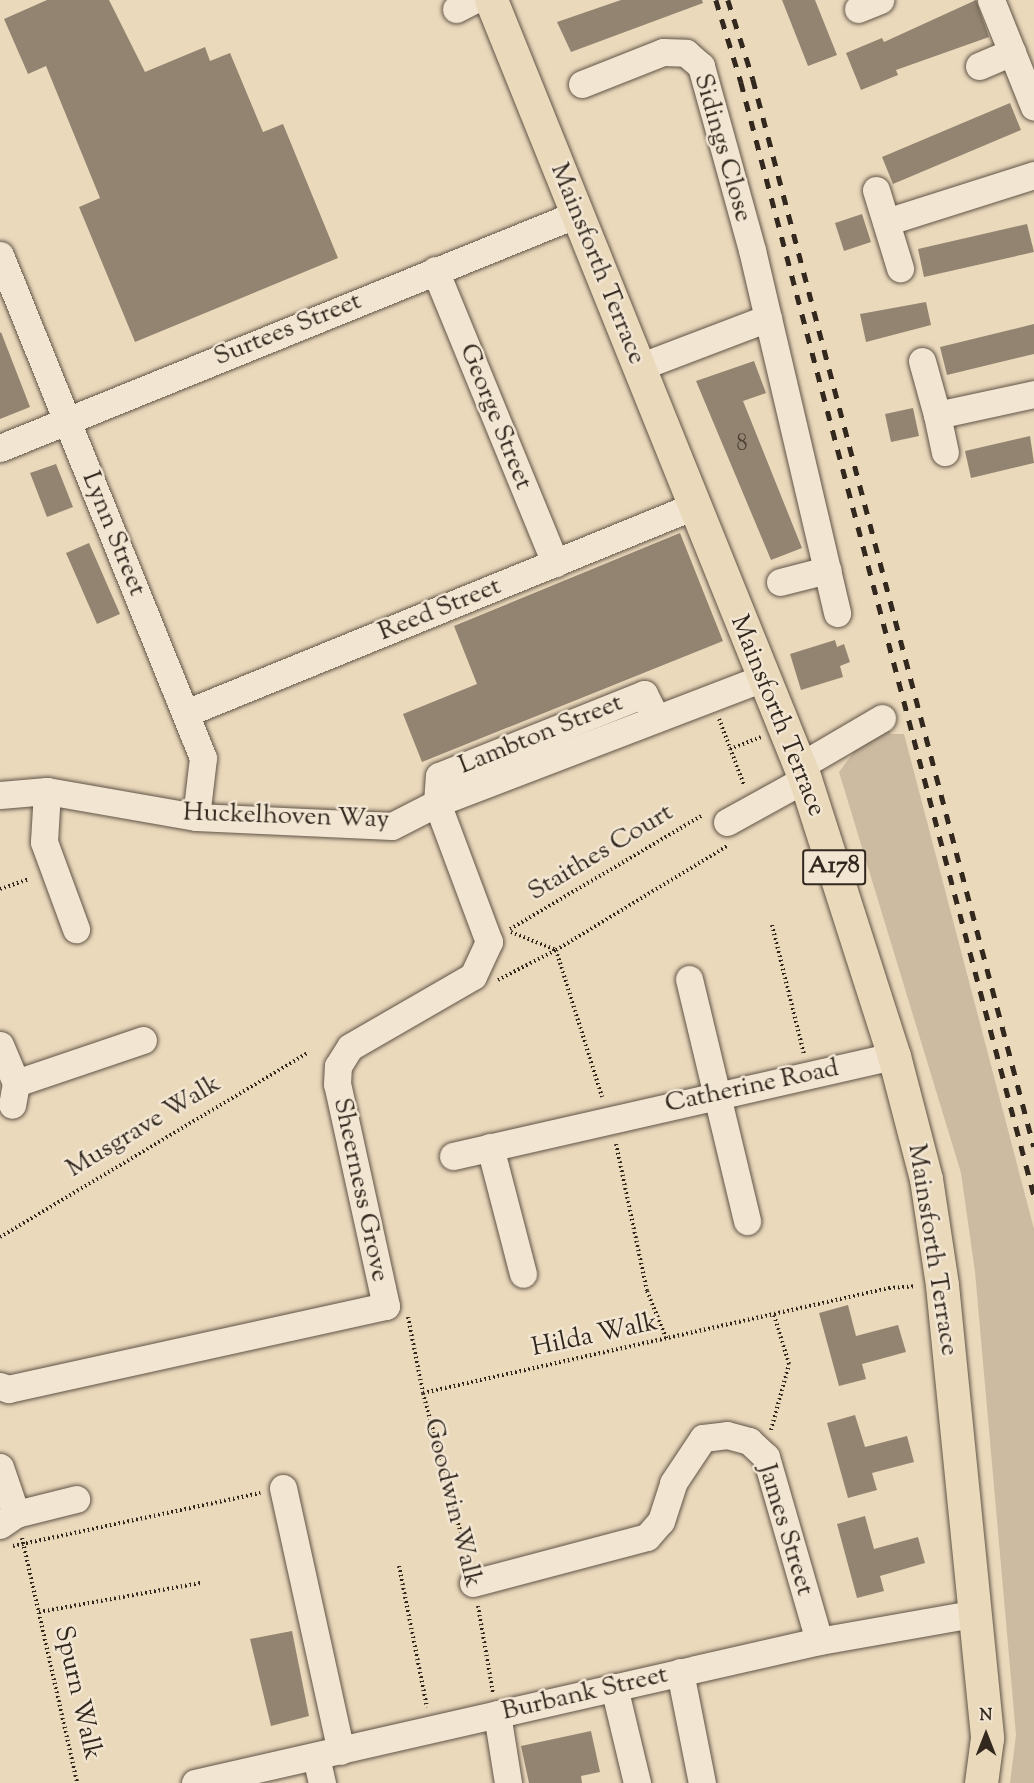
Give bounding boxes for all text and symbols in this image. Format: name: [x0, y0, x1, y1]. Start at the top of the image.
street label: Sidings Close: [686, 70, 758, 226]
street label: Mainsforth Terrace: [542, 159, 652, 369]
street label: Surtees Street: [210, 286, 366, 374]
street label: George Street: [452, 339, 538, 495]
house number: 8: [737, 433, 747, 459]
street label: Lynn Street: [74, 467, 152, 601]
street label: Reed Street: [374, 571, 506, 649]
street label: Mainsforth Terrace: [722, 611, 832, 821]
street label: Lambton Street: [454, 688, 628, 782]
street label: Huckelhoven Way: [182, 798, 390, 836]
street label: Staithes Court: [523, 798, 679, 908]
road number: A178: [801, 846, 867, 888]
street label: Catherine Road: [662, 1053, 842, 1121]
street label: Musgrave Walk: [61, 1069, 227, 1185]
street label: Sheerness Grove: [325, 1095, 395, 1285]
street label: Mainsforth Terrace: [900, 1142, 964, 1358]
street label: Hilda Walk: [529, 1307, 661, 1365]
street label: Goodwin Walk: [416, 1415, 488, 1591]
street label: James Street: [750, 1461, 820, 1599]
street label: Spurn Walk: [46, 1623, 108, 1763]
street label: Burbank Street: [499, 1660, 671, 1728]
north arrow: [956, 1705, 1016, 1765]
text: N: [980, 1705, 992, 1728]

